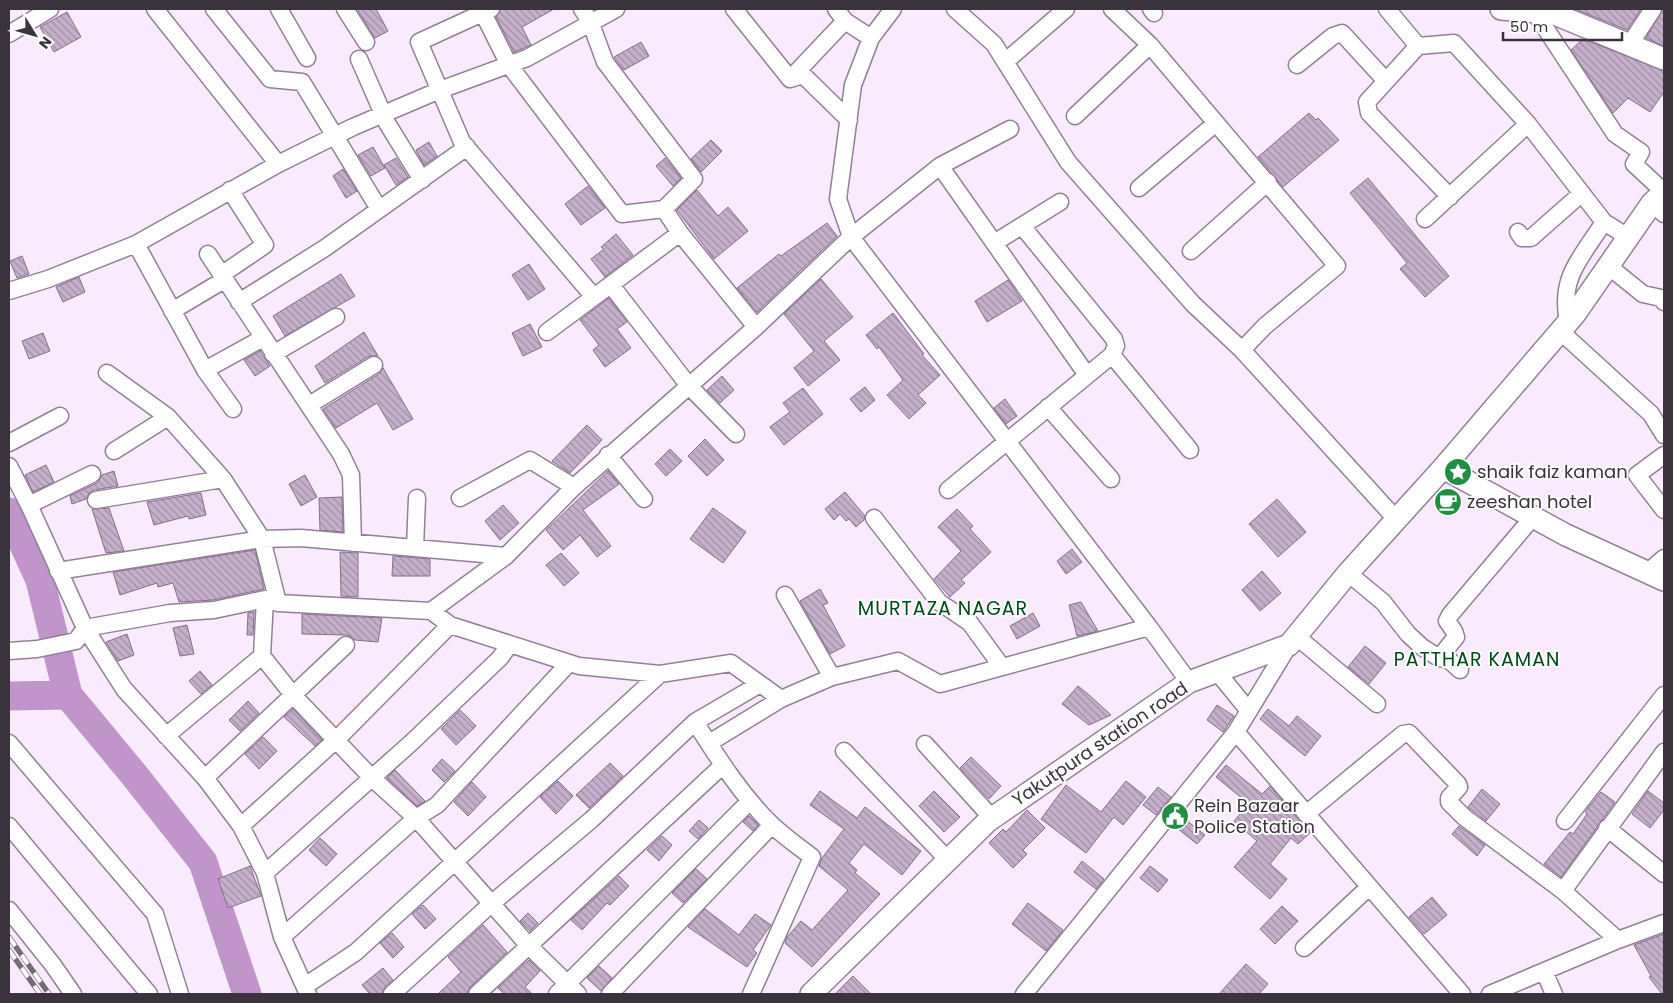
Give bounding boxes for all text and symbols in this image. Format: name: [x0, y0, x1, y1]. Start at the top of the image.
north arrow: [10, 10, 60, 60]
scale bar: [1503, 10, 1622, 42]
text: 50 m: [1510, 16, 1548, 37]
text: N: [34, 33, 57, 53]
place icon: shaik faiz kaman: [1443, 457, 1473, 487]
place label: shaik faiz kaman: [1477, 459, 1628, 484]
cafe icon: zeeshan hotel: [1433, 487, 1463, 517]
place label: zeeshan hotel: [1467, 489, 1592, 514]
district label: MURTAZA NAGAR: [858, 595, 1028, 622]
district label: PATTHAR KAMAN: [1394, 646, 1560, 673]
street label: Yakutpura station road: [1007, 675, 1192, 812]
place label: Rein Bazaar Police Station: [1194, 793, 1315, 839]
public building icon: Rein Bazaar Police Station: [1160, 801, 1190, 831]

